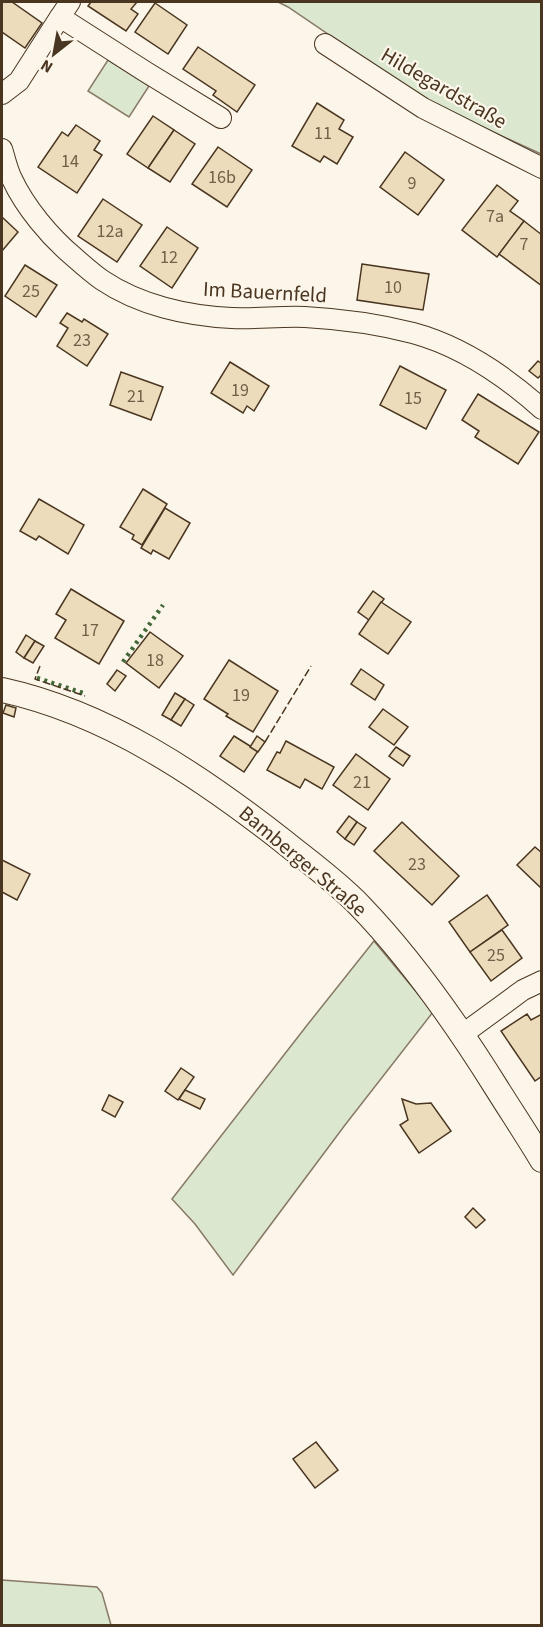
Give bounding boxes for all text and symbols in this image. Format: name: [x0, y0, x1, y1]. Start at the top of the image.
north arrow: [24, 24, 84, 84]
street label: Hildegardstraße: [375, 40, 513, 136]
text: N: [37, 54, 57, 78]
house number: 11: [314, 121, 332, 146]
house number: 14: [61, 149, 79, 174]
house number: 16b: [208, 165, 236, 190]
house number: 9: [408, 171, 417, 196]
house number: 7a: [486, 204, 504, 229]
house number: 12a: [97, 219, 123, 244]
house number: 7: [520, 232, 529, 257]
house number: 12: [160, 245, 178, 270]
street label: Im Bauernfeld: [202, 274, 328, 310]
house number: 10: [384, 275, 402, 300]
house number: 25: [22, 279, 40, 304]
house number: 23: [73, 328, 91, 353]
house number: 19: [231, 378, 249, 403]
house number: 21: [127, 384, 145, 409]
house number: 15: [404, 386, 422, 411]
house number: 17: [81, 618, 99, 643]
house number: 18: [146, 648, 164, 673]
house number: 19: [232, 683, 250, 708]
house number: 21: [353, 770, 371, 795]
street label: Bamberger Straße: [232, 798, 374, 924]
house number: 23: [408, 852, 426, 877]
house number: 25: [487, 943, 505, 968]

